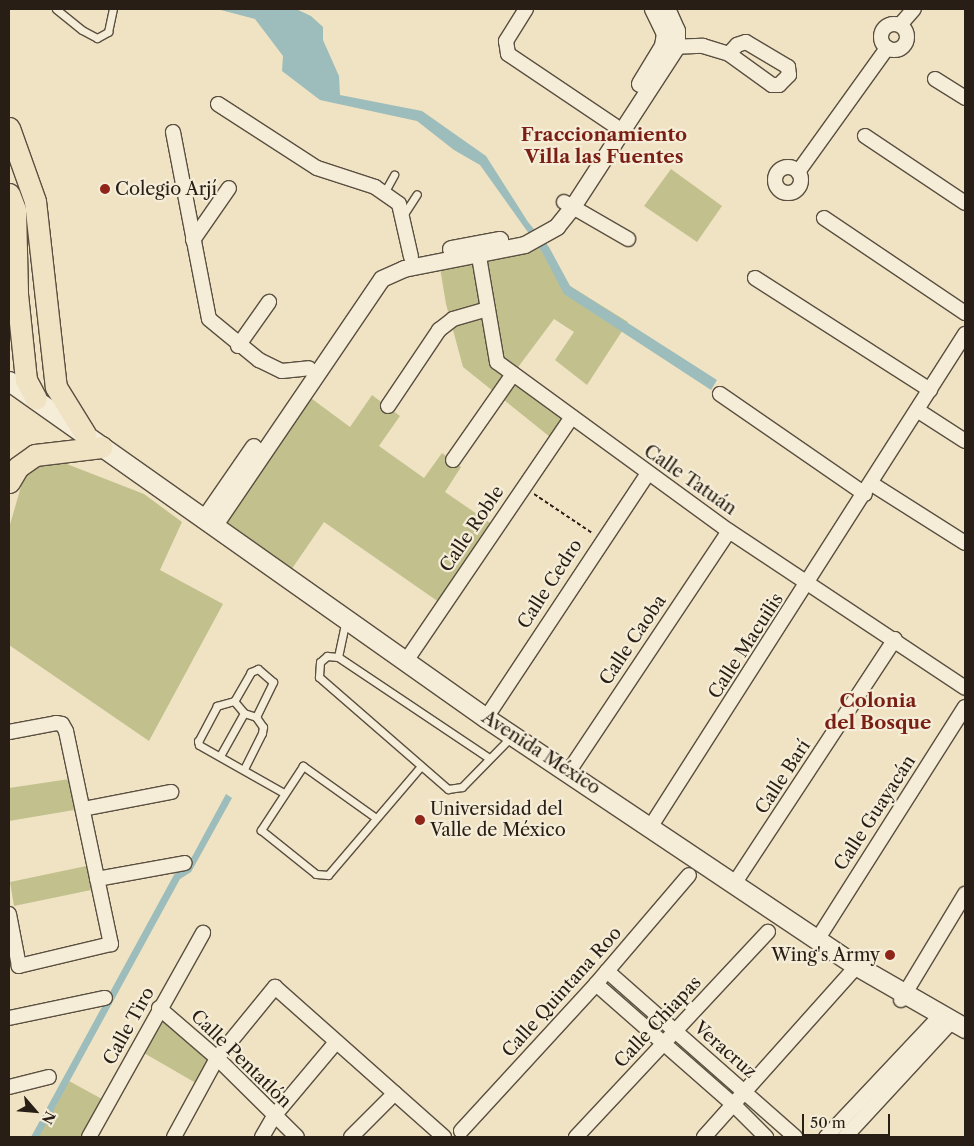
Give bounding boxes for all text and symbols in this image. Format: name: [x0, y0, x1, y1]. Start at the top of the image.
district label: Fraccionamiento Villa las Fuentes: [521, 124, 687, 168]
place label: Colegio Arjí: [115, 178, 218, 200]
marker: Colegio Arjí: [99, 183, 111, 195]
street label: Calle Tatuán: [639, 440, 741, 520]
street label: Calle Roble: [435, 482, 509, 576]
street label: Calle Cedro: [513, 535, 587, 633]
street label: Calle Macuilis: [704, 589, 788, 703]
street label: Calle Caoba: [595, 591, 671, 689]
district label: Colonia del Bosque: [825, 690, 931, 734]
street label: Avenida México: [478, 707, 604, 799]
street label: Calle Barí: [751, 736, 815, 818]
street label: Calle Guayacán: [830, 751, 920, 875]
place label: Universidad del Valle de México: [430, 799, 566, 842]
marker: Universidad del Valle de México: [414, 814, 426, 826]
street label: Calle Quintana Roo: [498, 922, 626, 1062]
place label: Wing's Army: [770, 944, 880, 966]
marker: Wing's Army: [884, 949, 896, 961]
street label: Calle Chiapas: [610, 972, 706, 1072]
street label: Calle Tiro: [99, 983, 159, 1069]
street label: Calle Pentatlón: [186, 1006, 296, 1112]
street label: Veracruz: [689, 1017, 761, 1083]
north arrow: [10, 1086, 60, 1136]
scale bar: [804, 1104, 892, 1136]
text: N: [38, 1108, 59, 1127]
text: 50 m: [810, 1113, 846, 1132]

